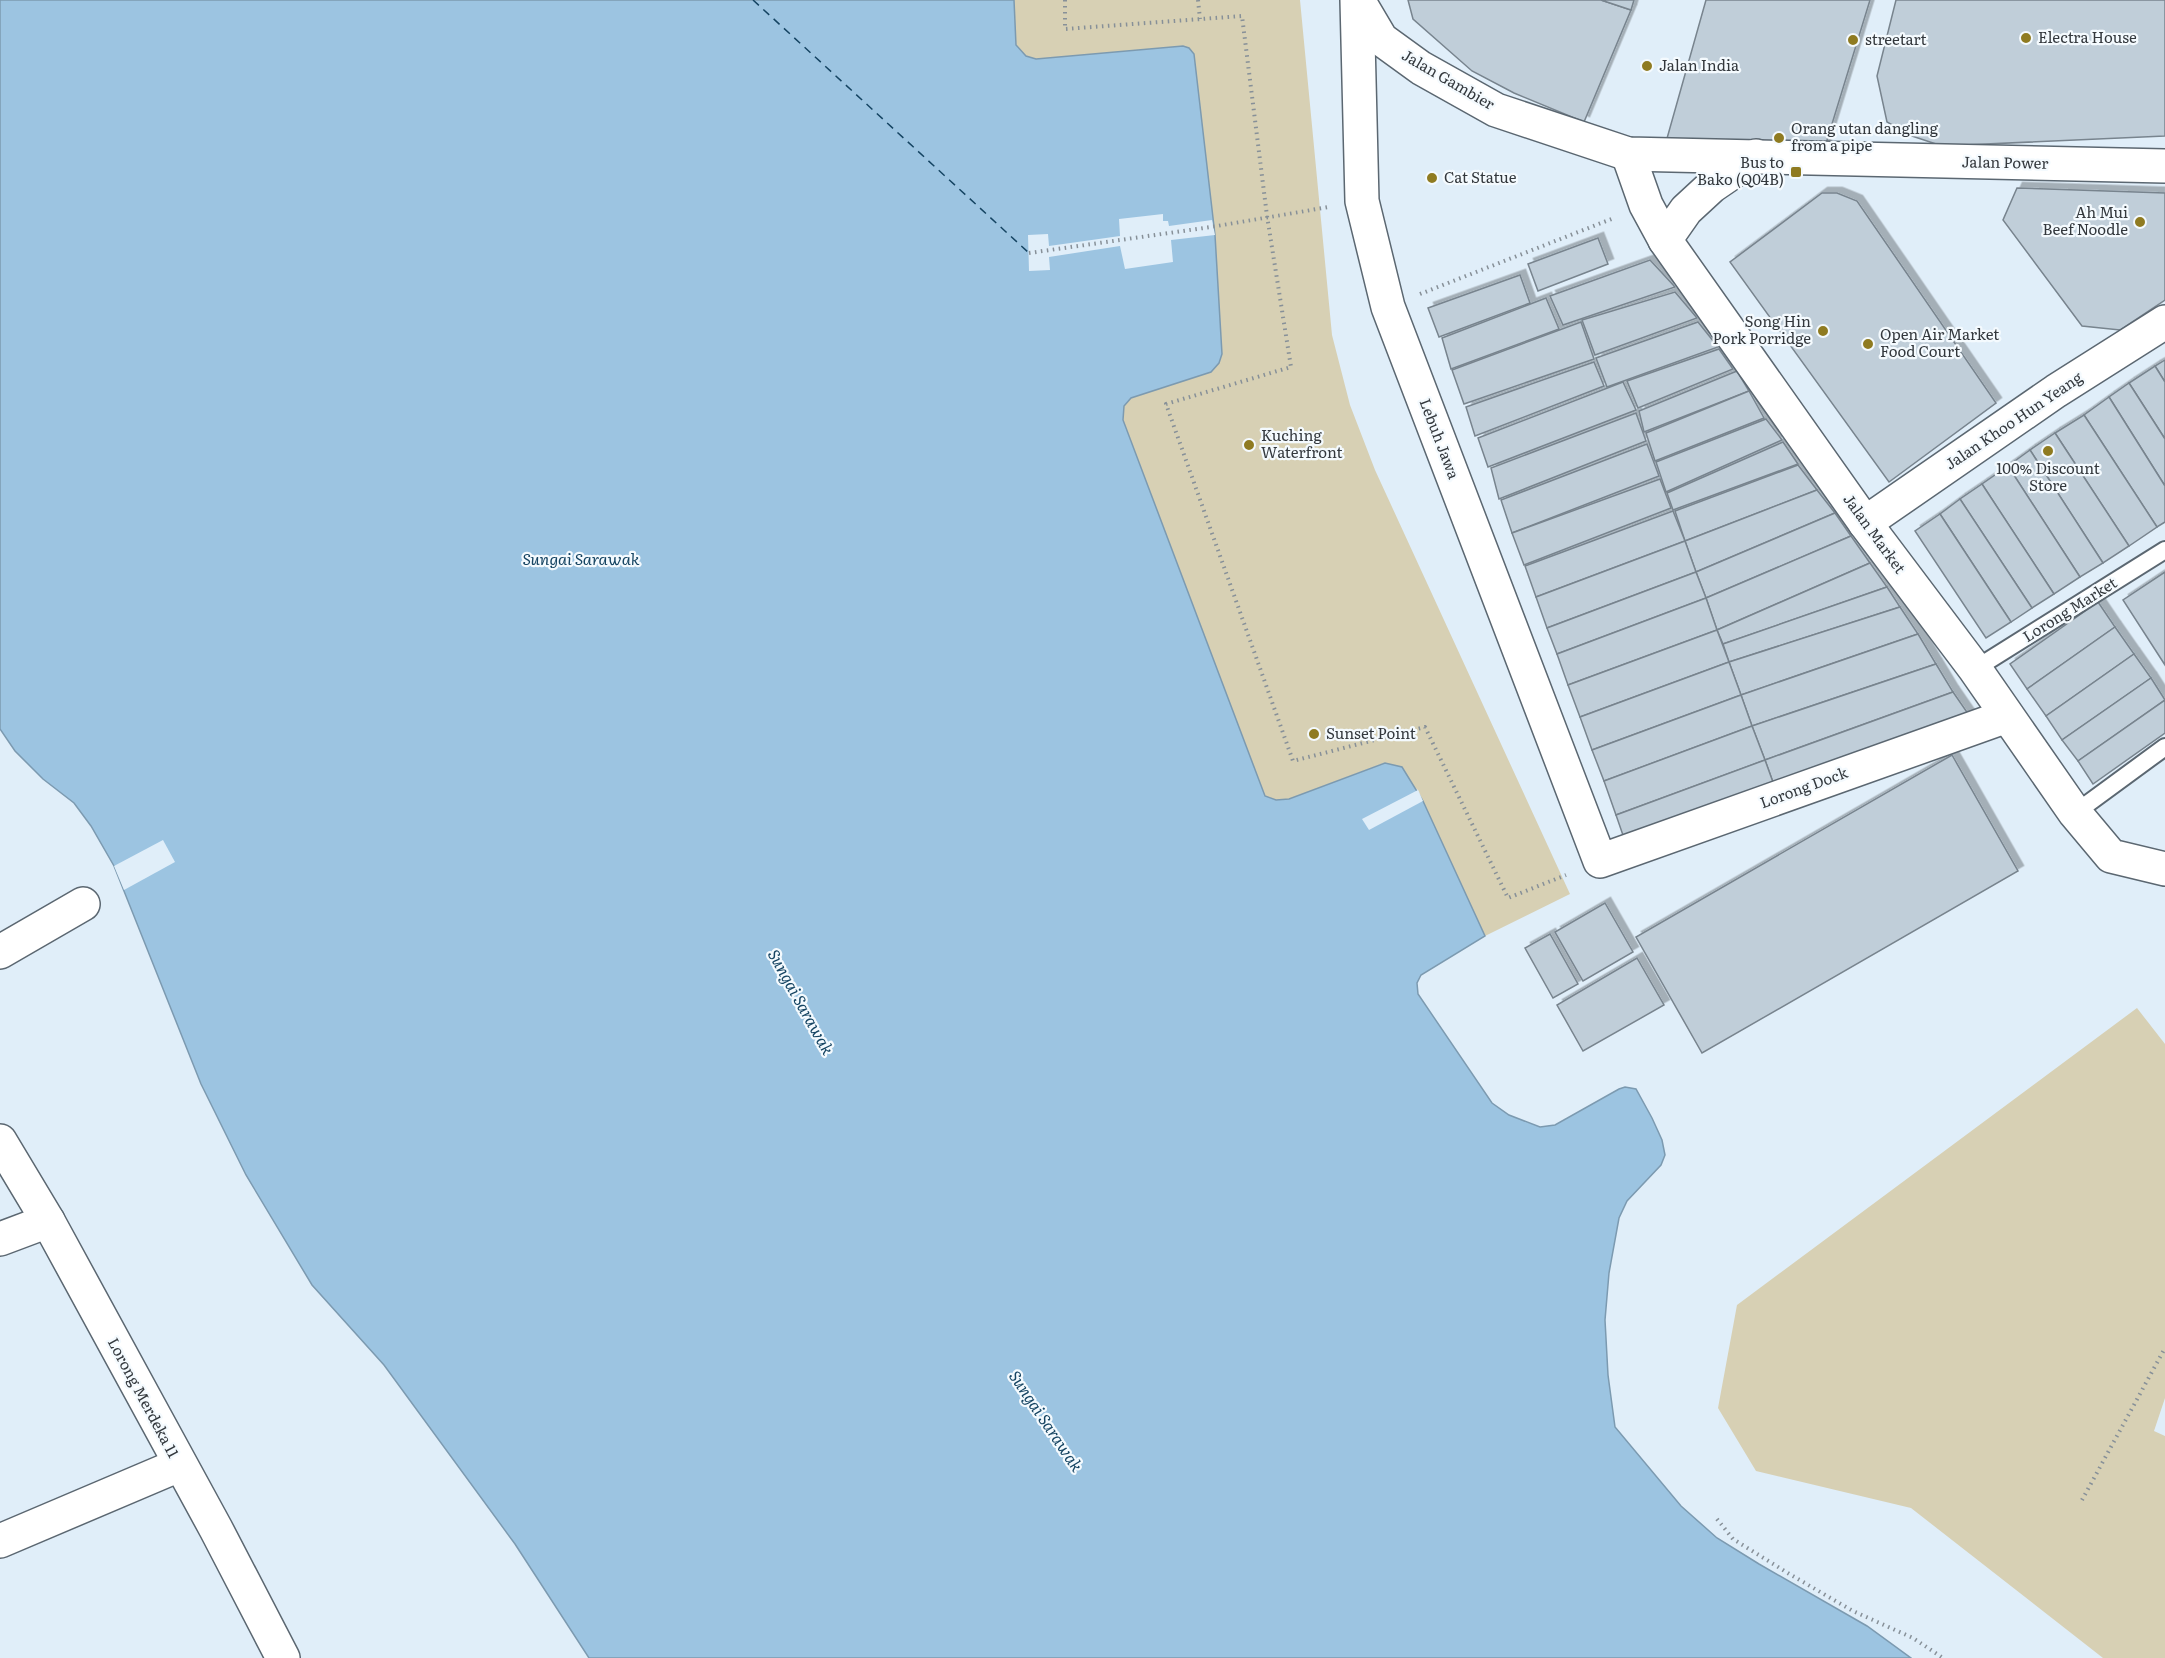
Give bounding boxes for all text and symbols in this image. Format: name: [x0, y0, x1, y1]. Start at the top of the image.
place label: Electra House: [2038, 25, 2137, 48]
place label: streetart: [1865, 27, 1927, 50]
marker: Electra House: [2019, 31, 2033, 45]
marker: streetart: [1846, 33, 1860, 47]
street label: Jalan Gambier: [1398, 43, 1499, 115]
place label: Jalan India: [1659, 53, 1740, 76]
marker: Jalan India: [1640, 59, 1654, 73]
place label: Orang utan dangling from a pipe: [1791, 116, 1939, 156]
marker: Orang utan dangling from a pipe: [1772, 131, 1786, 145]
street label: Jalan Power: [1961, 149, 2049, 174]
place label: Bus to Bako (Q04B): [1697, 150, 1784, 190]
place label: Cat Statue: [1444, 165, 1517, 188]
marker: Bus to Bako (Q04B): [1789, 165, 1803, 179]
marker: Cat Statue: [1425, 171, 1439, 185]
place label: Ah Mui Beef Noodle: [2043, 200, 2128, 240]
marker: Ah Mui Beef Noodle: [2133, 215, 2147, 229]
place label: Song Hin Pork Porridge: [1713, 309, 1811, 349]
place label: Open Air Market Food Court: [1880, 322, 1999, 362]
marker: Song Hin Pork Porridge: [1816, 324, 1830, 338]
marker: Open Air Market Food Court: [1861, 337, 1875, 351]
street label: Jalan Khoo Hun Yeang: [1940, 365, 2087, 474]
street label: Lebuh Jawa: [1415, 395, 1467, 483]
place label: Kuching Waterfront: [1261, 423, 1342, 463]
marker: Kuching Waterfront: [1242, 438, 1256, 452]
marker: 100% Discount Store: [2041, 444, 2055, 458]
place label: 100% Discount Store: [1996, 456, 2100, 496]
street label: Jalan Market: [1838, 488, 1912, 578]
water label: Sungai Sarawak: [522, 546, 640, 570]
street label: Lorong Market: [2018, 571, 2121, 647]
place label: Sunset Point: [1326, 721, 1416, 744]
marker: Sunset Point: [1307, 727, 1321, 741]
street label: Lorong Dock: [1756, 760, 1851, 813]
water label: Sungai Sarawak: [763, 944, 841, 1059]
street label: Lorong Merdeka 11: [103, 1333, 186, 1462]
water label: Sungai Sarawak: [1004, 1365, 1090, 1476]

